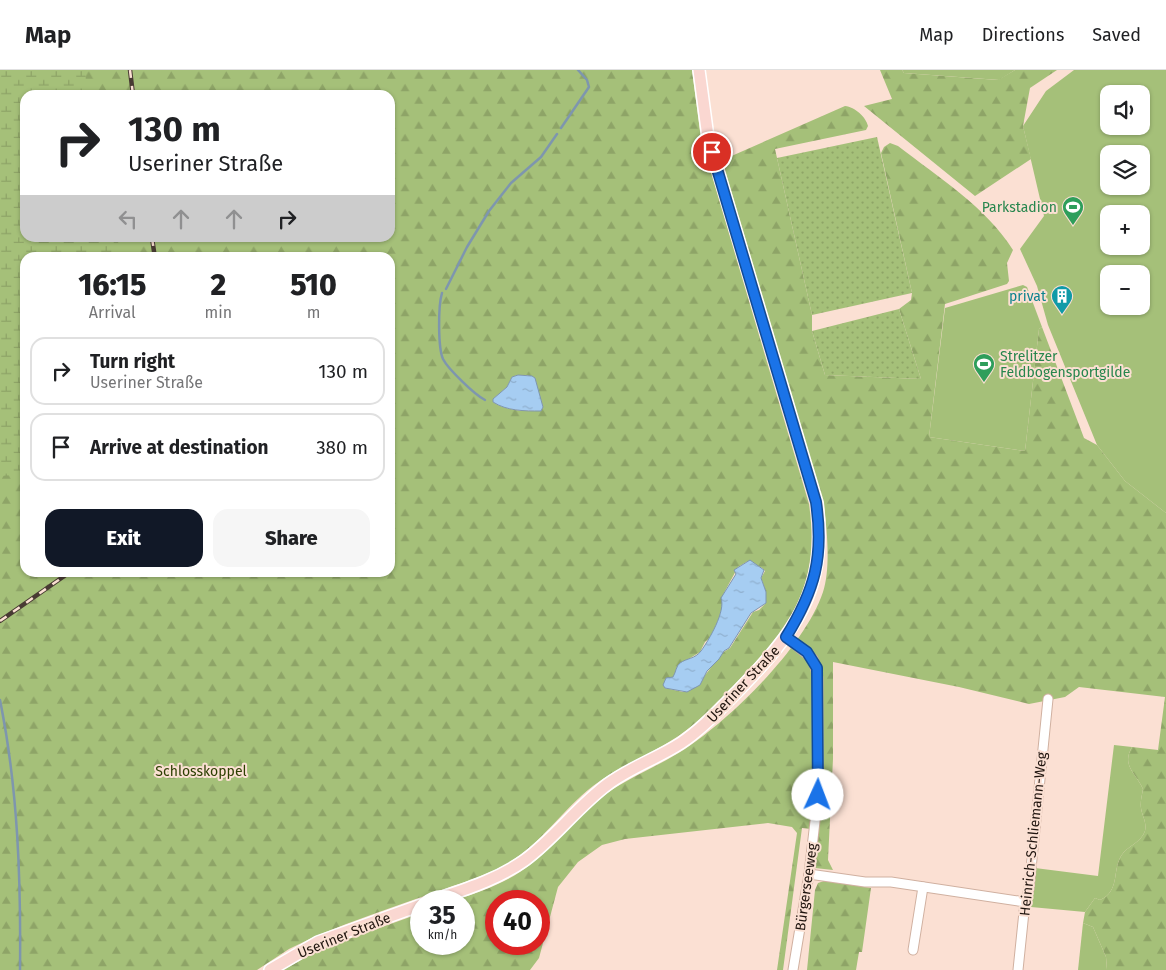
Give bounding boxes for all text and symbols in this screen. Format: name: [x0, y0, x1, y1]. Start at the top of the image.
text: Map: [25, 21, 71, 49]
text: Map: [919, 24, 954, 46]
text: Directions: [982, 24, 1064, 46]
text: Saved: [1092, 24, 1141, 46]
map controls: [1100, 85, 1150, 315]
button: sound: [1100, 85, 1150, 135]
text: 130 m: [128, 108, 221, 150]
icon: right: [45, 110, 110, 175]
pin: [691, 131, 733, 173]
icon: arrive: [698, 138, 726, 166]
button: layers: [1100, 145, 1150, 195]
text: Useriner Straße: [128, 150, 283, 177]
sports icon: Parkstadion: [1061, 195, 1085, 226]
place label: Parkstadion: [982, 199, 1057, 216]
icon: left: [114, 205, 142, 233]
icon: ahead: [167, 205, 195, 233]
icon: ahead: [220, 205, 248, 233]
icon: right: [273, 205, 301, 233]
button: +: [1100, 205, 1150, 255]
button: −: [1100, 265, 1150, 315]
text: 16:15: [78, 267, 146, 303]
text: 2: [210, 267, 226, 303]
text: 510: [290, 267, 337, 303]
building icon: privat: [1050, 284, 1074, 315]
place label: privat: [1009, 288, 1047, 305]
text: Arrival: [89, 303, 136, 322]
text: min: [204, 303, 232, 322]
text: m: [307, 303, 320, 322]
place label: Strelitzer Feldbogensportgilde: [1000, 348, 1130, 381]
text: Turn right: [90, 350, 175, 373]
sports icon: Strelitzer Feldbogensportgilde: [972, 352, 996, 383]
icon: right: [47, 357, 75, 385]
text: 130 m: [318, 360, 368, 383]
text: Useriner Straße: [90, 373, 203, 392]
icon: arrive: [47, 433, 75, 461]
text: Arrive at destination: [90, 436, 269, 459]
text: 380 m: [316, 436, 368, 459]
button: Exit: [45, 509, 203, 567]
button: Share: [213, 509, 370, 567]
street label: Useriner Straße: [703, 642, 783, 726]
street label: Heinrich-Schliemann-Weg: [1016, 750, 1051, 917]
park label: Schlosskoppel: [155, 763, 247, 780]
position arrow: [791, 768, 843, 820]
street label: Bürgerseeweg: [792, 841, 821, 932]
speed limit sign: 40: [485, 890, 550, 955]
text: 35: [429, 901, 456, 931]
street label: Useriner Straße: [295, 909, 393, 962]
text: km/h: [428, 928, 457, 942]

